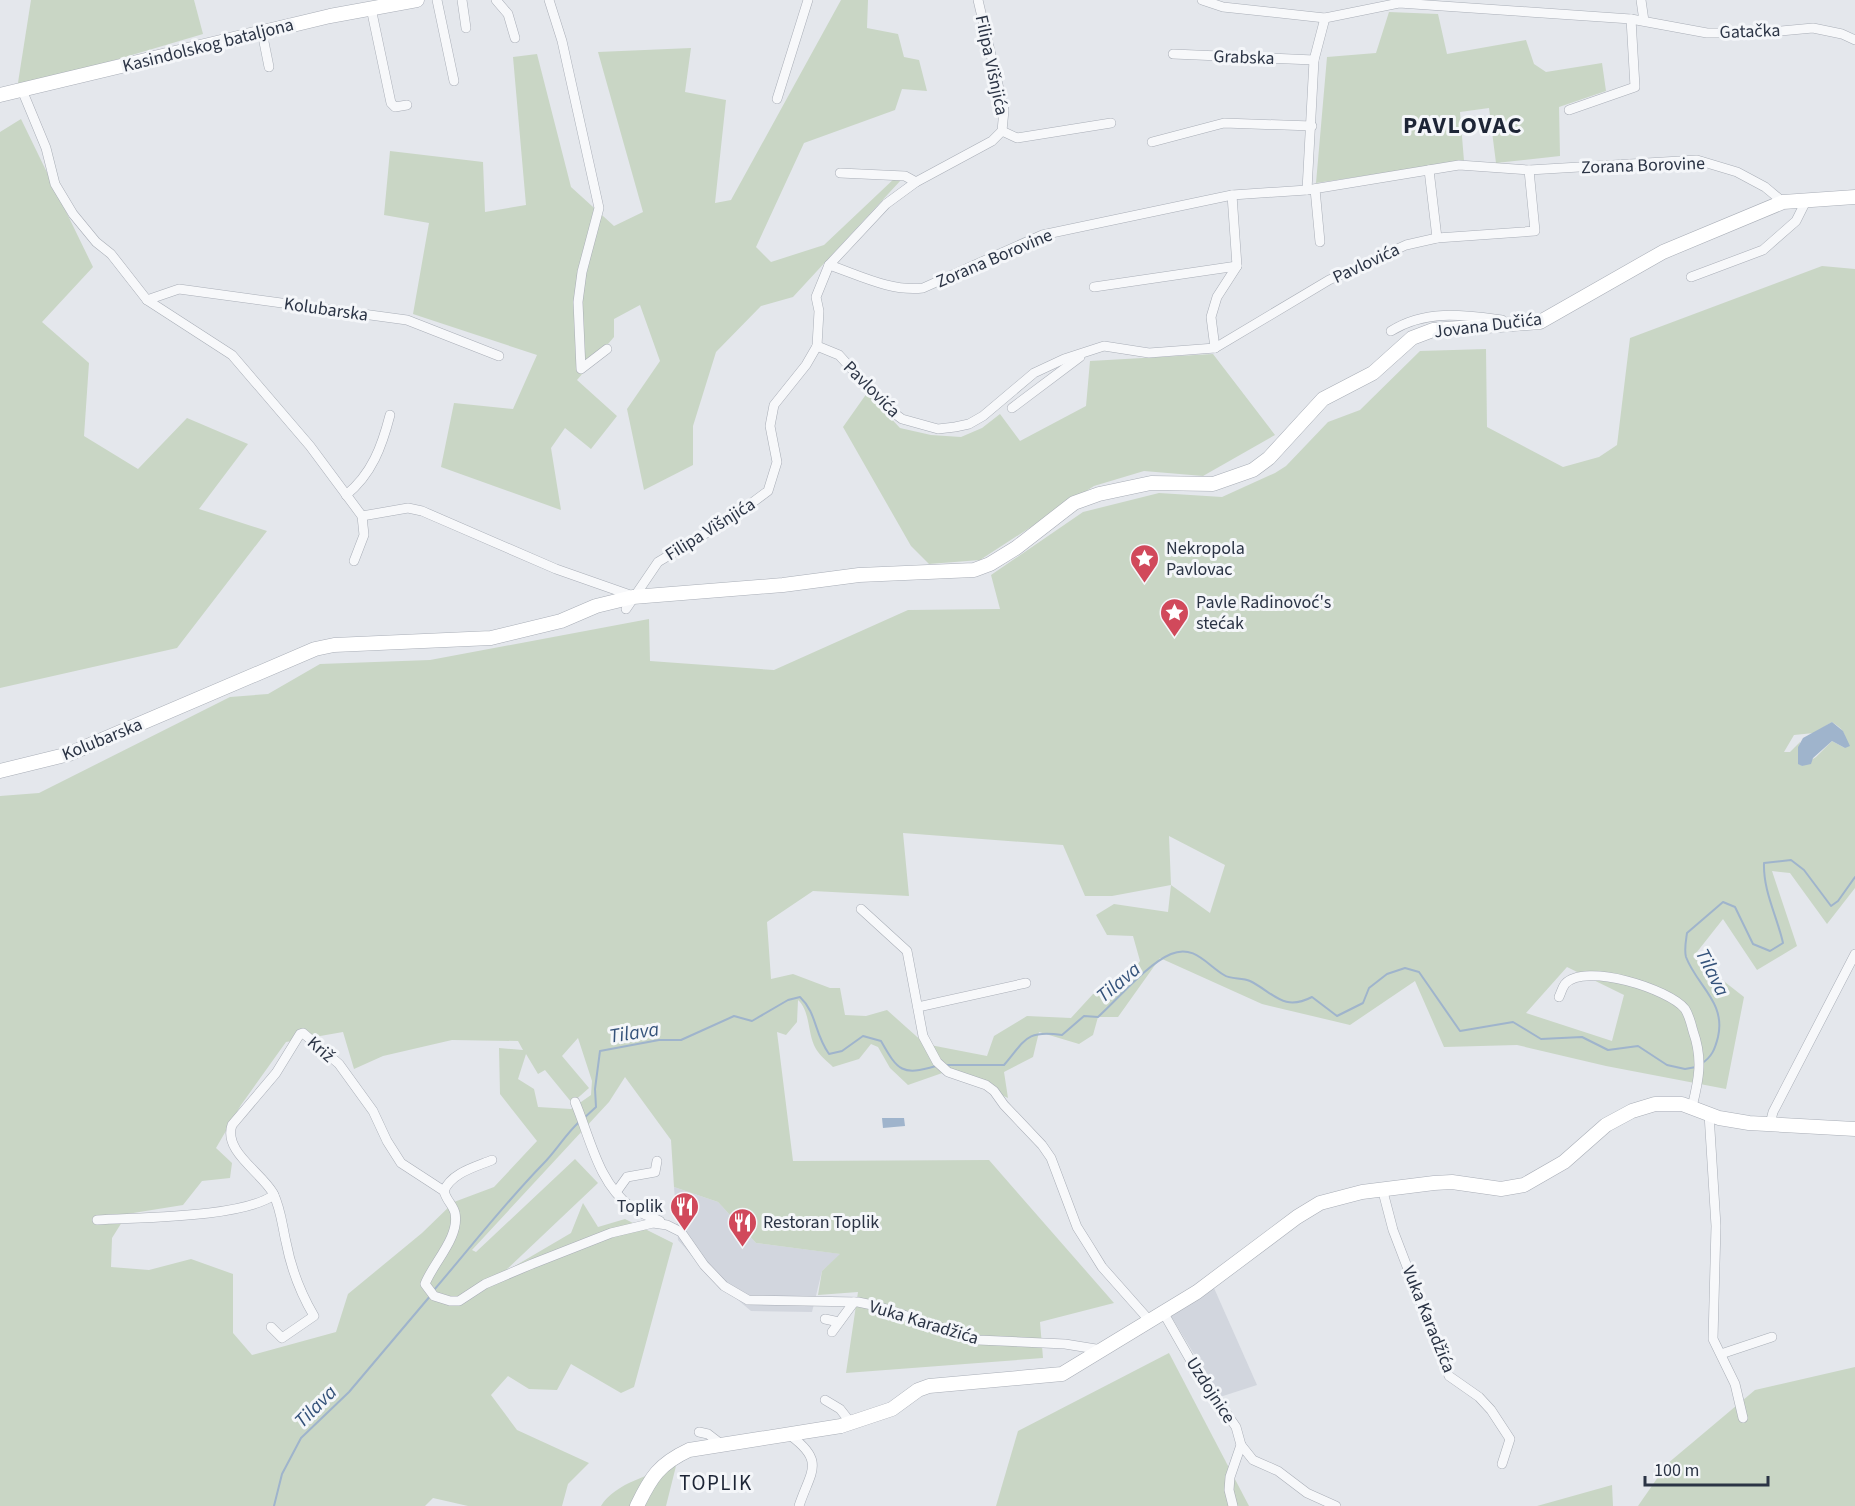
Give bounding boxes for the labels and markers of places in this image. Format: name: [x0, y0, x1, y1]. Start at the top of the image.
place label: Nekropola Pavlovac: [1166, 536, 1245, 582]
place icon: Nekropola Pavlovac: [1129, 542, 1161, 584]
place label: Pavle Radinovoć's stećak: [1196, 590, 1331, 636]
place icon: Pavle Radinovoć's stećak: [1159, 596, 1191, 638]
restaurant icon: Toplik: [668, 1190, 700, 1232]
place label: Toplik: [617, 1194, 663, 1219]
restaurant icon: Restoran Toplik: [726, 1206, 758, 1248]
place label: Restoran Toplik: [763, 1210, 879, 1235]

